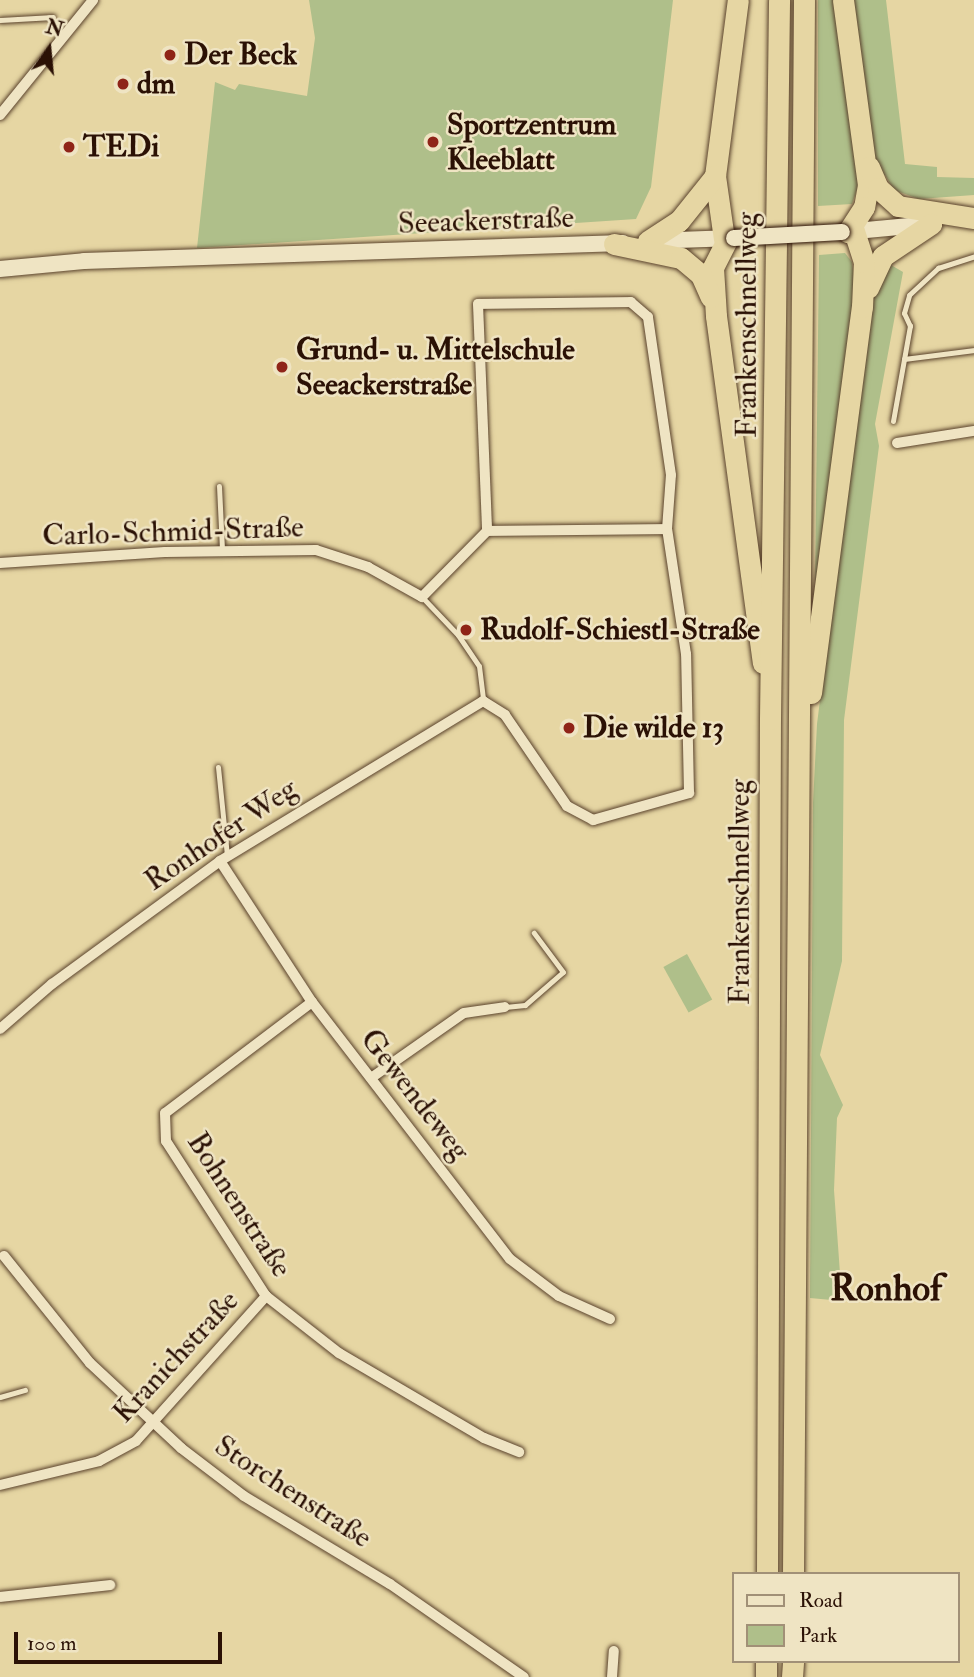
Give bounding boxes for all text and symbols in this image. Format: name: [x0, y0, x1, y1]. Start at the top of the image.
north arrow: [14, 14, 84, 84]
text: N: [43, 15, 66, 43]
place label: Der Beck: [184, 37, 297, 73]
marker: Der Beck: [162, 47, 178, 63]
place label: dm: [137, 66, 175, 102]
marker: dm: [115, 76, 131, 92]
place label: Sportzentrum Kleeblatt: [447, 107, 616, 178]
place label: TEDi: [83, 129, 159, 165]
marker: Sportzentrum Kleeblatt: [425, 134, 441, 150]
marker: TEDi: [61, 139, 77, 155]
street label: Seeackerstraße: [397, 200, 575, 242]
street label: Frankenschnellweg: [729, 212, 765, 438]
place label: Grund- u. Mittelschule Seeackerstraße: [296, 332, 575, 402]
marker: Grund- u. Mittelschule Seeackerstraße: [274, 359, 290, 375]
street label: Carlo-Schmid-Straße: [42, 509, 304, 555]
place label: Rudolf-Schiestl-Straße: [480, 612, 760, 648]
marker: Rudolf-Schiestl-Straße: [458, 622, 474, 638]
place label: Die wilde 13: [583, 710, 724, 746]
marker: Die wilde 13: [561, 720, 577, 736]
street label: Ronhofer Weg: [138, 771, 304, 899]
street label: Frankenschnellweg: [722, 779, 758, 1005]
street label: Gewendeweg: [353, 1022, 477, 1168]
street label: Bohnenstraße: [179, 1126, 299, 1284]
district label: Ronhof: [830, 1267, 942, 1311]
street label: Kranichstraße: [106, 1283, 246, 1431]
street label: Storchenstraße: [208, 1428, 378, 1556]
legend: [732, 1572, 960, 1663]
text: Road: [799, 1587, 843, 1614]
scale bar: [18, 1618, 226, 1662]
text: Park: [799, 1622, 837, 1649]
text: 100 m: [27, 1630, 77, 1657]

